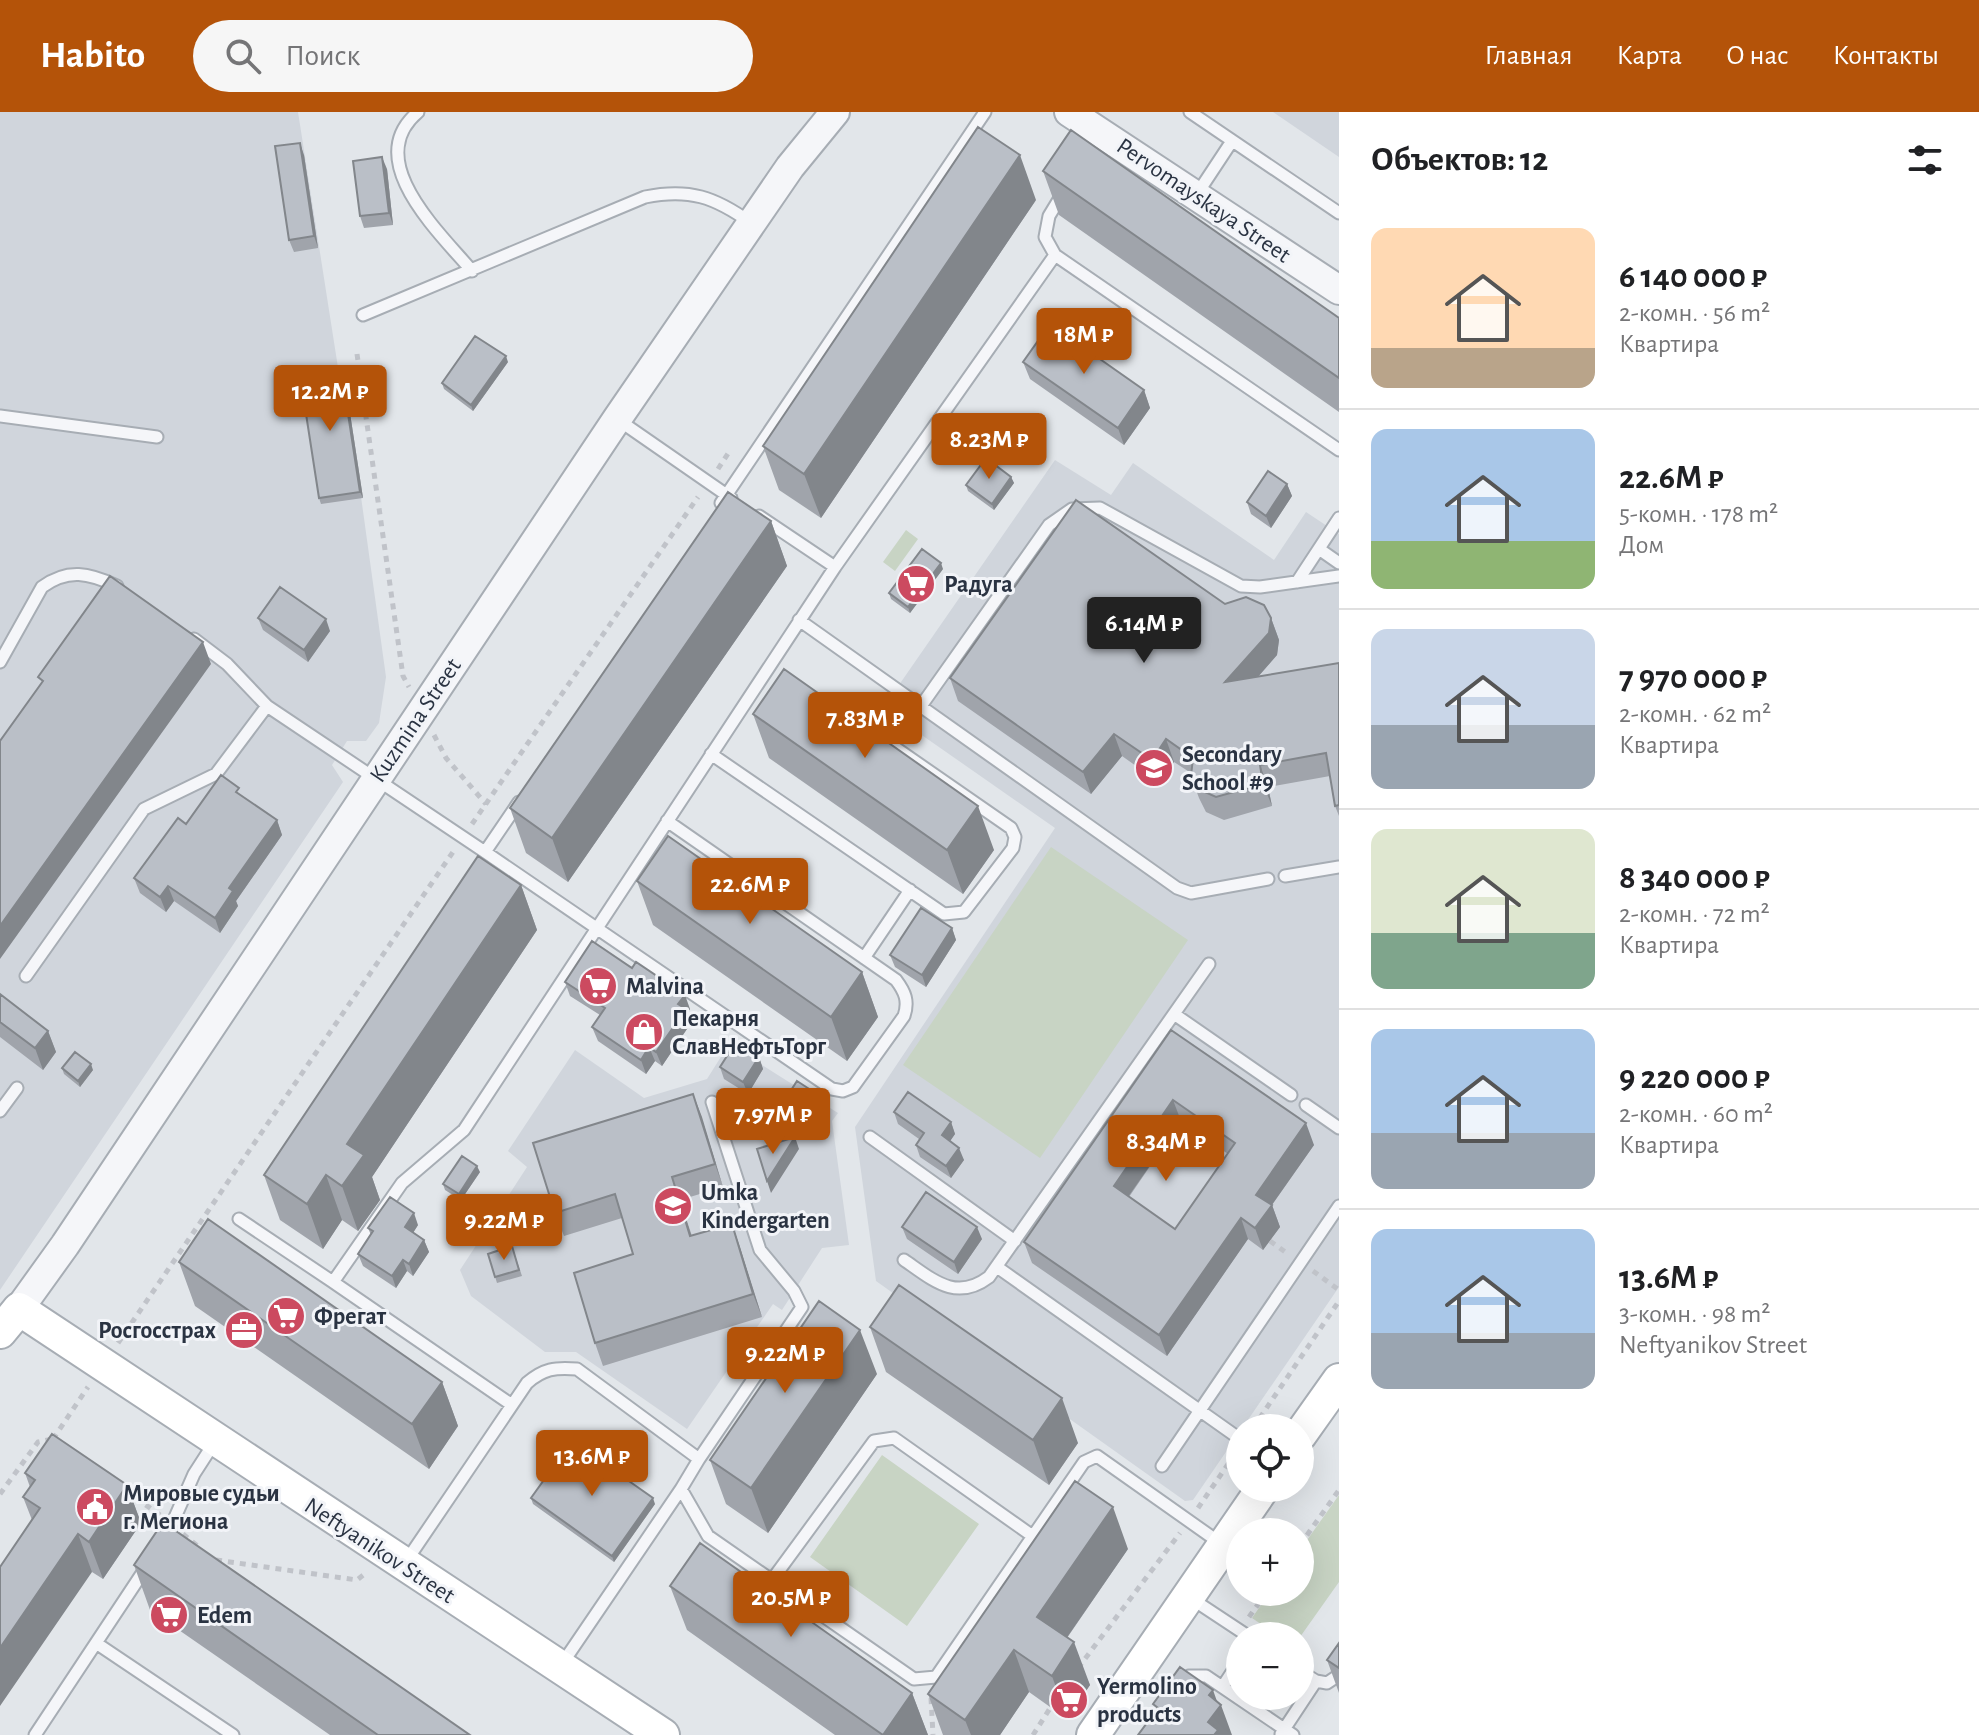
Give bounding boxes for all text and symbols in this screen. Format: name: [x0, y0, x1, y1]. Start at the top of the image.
search box: [193, 20, 753, 92]
icon: search: [221, 34, 265, 78]
text: Habito: [40, 37, 145, 75]
text: Поиск: [285, 41, 360, 71]
text: Главная: [1484, 42, 1572, 70]
text: Карта: [1616, 42, 1682, 70]
text: О нас: [1726, 42, 1789, 70]
text: Контакты: [1833, 42, 1939, 70]
street label: Pervomayskaya Street: [1112, 134, 1295, 268]
icon: filters: [1903, 138, 1947, 182]
text: Объектов: 12: [1371, 143, 1548, 177]
icon: home: [1435, 260, 1531, 356]
text: 6 140 000 ₽: [1619, 260, 1767, 294]
text: 2-комн. · 56 m²: [1619, 300, 1770, 326]
pin: 18M ₽: [1028, 308, 1140, 376]
text: 18M ₽: [1055, 321, 1114, 347]
text: Квартира: [1619, 331, 1719, 357]
pin: 12.2M ₽: [256, 365, 404, 433]
text: 12.2M ₽: [292, 378, 368, 404]
pin: 8.23M ₽: [915, 413, 1063, 481]
text: 8.23M ₽: [949, 426, 1029, 452]
icon: home: [1435, 461, 1531, 557]
text: 22.6M ₽: [1619, 461, 1723, 495]
text: 5-комн. · 178 m²: [1619, 501, 1778, 527]
text: Дом: [1619, 532, 1664, 558]
supermarket icon: Радуга: [895, 563, 937, 605]
place label: Радуга: [944, 573, 1013, 597]
pin: 6.14M ₽: [1070, 597, 1218, 665]
text: 6.14M ₽: [1105, 610, 1183, 636]
street label: Kuzmina Street: [366, 654, 466, 787]
icon: home: [1435, 661, 1531, 757]
text: 7 970 000 ₽: [1619, 661, 1767, 695]
pin: 7.83M ₽: [791, 692, 939, 760]
text: 2-комн. · 62 m²: [1619, 701, 1771, 727]
text: 7.83M ₽: [826, 705, 904, 731]
text: Квартира: [1619, 732, 1719, 758]
place label: Secondary School #9: [1182, 743, 1282, 795]
school or university icon: Secondary School #9: [1133, 747, 1175, 789]
pin: 22.6M ₽: [676, 858, 824, 926]
icon: home: [1435, 861, 1531, 957]
text: 8 340 000 ₽: [1619, 861, 1770, 895]
text: 22.6M ₽: [710, 871, 790, 897]
text: 2-комн. · 72 m²: [1619, 901, 1770, 927]
text: Квартира: [1619, 932, 1719, 958]
supermarket icon: Malvina: [577, 965, 619, 1007]
place label: Malvina: [626, 975, 704, 999]
place label: Пекарня СлавНефтьТорг: [672, 1007, 826, 1059]
shop icon: Пекарня СлавНефтьТорг: [623, 1011, 665, 1053]
icon: home: [1435, 1061, 1531, 1157]
text: 9 220 000 ₽: [1619, 1061, 1770, 1095]
pin: 7.97M ₽: [699, 1088, 847, 1156]
text: 7.97M ₽: [734, 1101, 812, 1127]
text: 2-комн. · 60 m²: [1619, 1101, 1773, 1127]
pin: 8.34M ₽: [1092, 1115, 1240, 1183]
text: 8.34M ₽: [1126, 1128, 1206, 1154]
text: Квартира: [1619, 1132, 1719, 1158]
place label: Umka Kindergarten: [701, 1181, 830, 1233]
school or university icon: Umka Kindergarten: [652, 1185, 694, 1227]
pin: 9.22M ₽: [430, 1194, 578, 1262]
text: 9.22M ₽: [464, 1207, 544, 1233]
icon: home: [1435, 1261, 1531, 1357]
text: 13.6M ₽: [1619, 1261, 1718, 1295]
supermarket icon: Фрегат: [265, 1295, 307, 1337]
text: 3-комн. · 98 m²: [1619, 1301, 1770, 1327]
place label: Фрегат: [314, 1305, 387, 1329]
office icon: Росгосстрах: [223, 1309, 265, 1351]
place label: Росгосстрах: [98, 1319, 216, 1343]
pin: 9.22M ₽: [711, 1327, 859, 1395]
text: Neftyanikov Street: [1619, 1332, 1807, 1358]
text: 9.22M ₽: [745, 1340, 825, 1366]
map controls: [1226, 1414, 1314, 1710]
button: locate: [1226, 1414, 1314, 1502]
pin: 13.6M ₽: [518, 1430, 666, 1498]
text: 13.6M ₽: [554, 1443, 630, 1469]
place label: Мировые судьи г. Мегиона: [123, 1482, 280, 1534]
public building icon: Мировые судьи г. Мегиона: [74, 1486, 116, 1528]
street label: Neftyanikov Street: [300, 1493, 459, 1608]
button: +: [1226, 1518, 1314, 1606]
pin: 20.5M ₽: [717, 1571, 865, 1639]
text: 20.5M ₽: [751, 1584, 831, 1610]
supermarket icon: Edem: [148, 1594, 190, 1636]
place label: Edem: [197, 1604, 252, 1628]
button: −: [1226, 1622, 1314, 1710]
place label: Yermolino products: [1097, 1675, 1197, 1727]
supermarket icon: Yermolino products: [1048, 1679, 1090, 1721]

